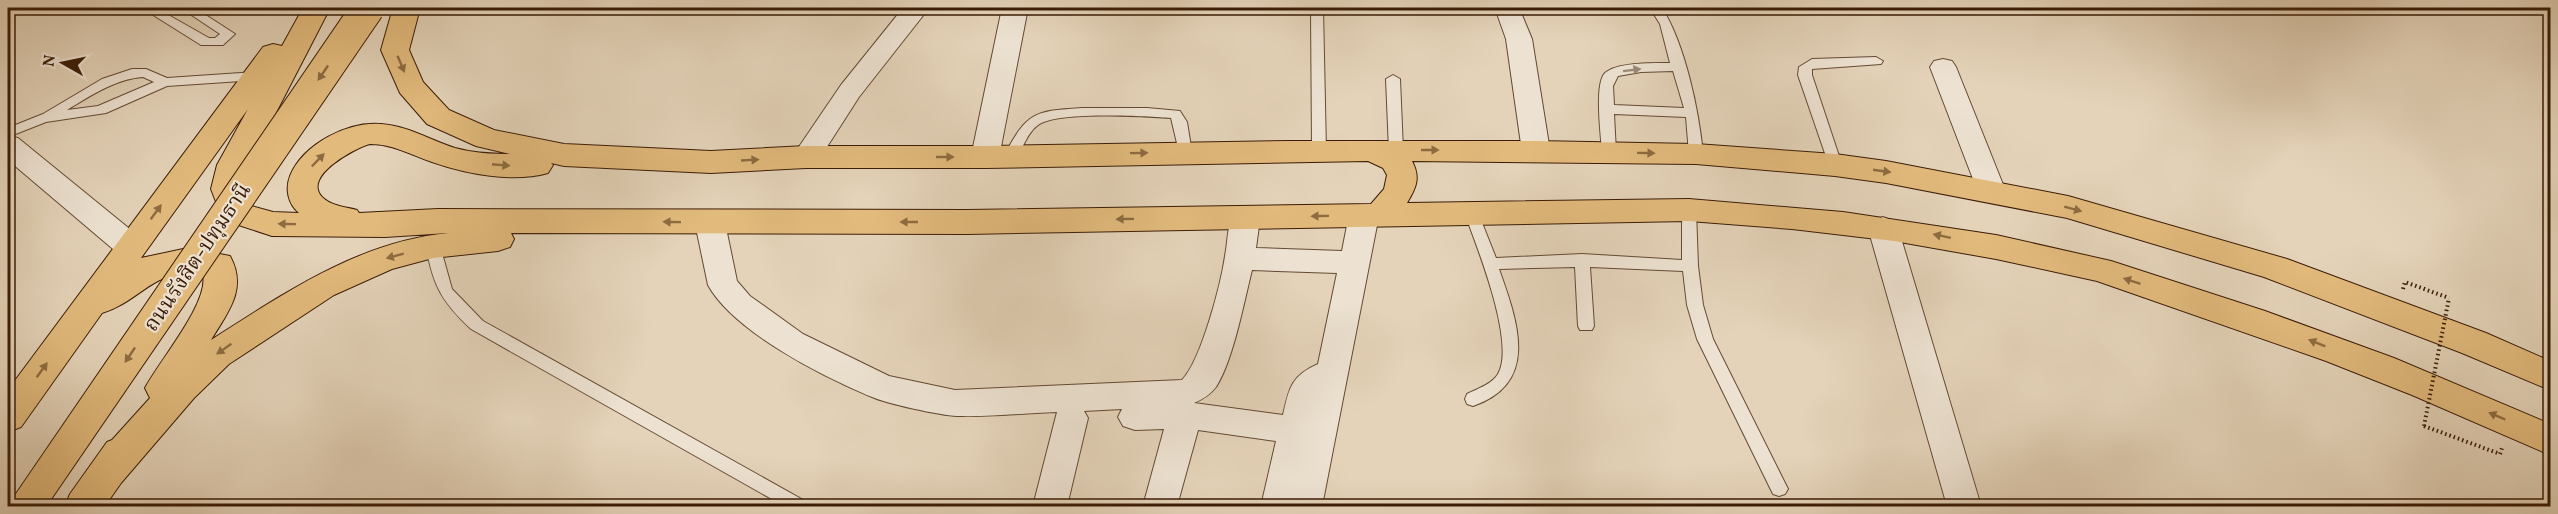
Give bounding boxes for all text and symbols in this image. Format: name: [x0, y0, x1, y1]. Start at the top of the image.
north arrow: [33, 33, 93, 93]
text: N: [38, 53, 62, 68]
one-way arrow: [396, 55, 406, 73]
one-way arrow: [318, 65, 329, 81]
one-way arrow: [1623, 65, 1642, 75]
one-way arrow: [1420, 145, 1439, 155]
one-way arrow: [1636, 148, 1655, 158]
one-way arrow: [1130, 149, 1149, 158]
one-way arrow: [935, 152, 954, 162]
one-way arrow: [311, 153, 325, 168]
one-way arrow: [740, 155, 759, 164]
one-way arrow: [492, 160, 511, 169]
one-way arrow: [1873, 167, 1892, 176]
street label: ถนนรังสิต-ปทุมธานี: [138, 178, 259, 338]
one-way arrow: [150, 204, 163, 220]
one-way arrow: [2064, 204, 2082, 214]
one-way arrow: [1311, 211, 1330, 221]
one-way arrow: [1116, 214, 1135, 224]
one-way arrow: [663, 217, 682, 227]
one-way arrow: [900, 217, 919, 227]
one-way arrow: [278, 220, 297, 229]
one-way arrow: [1932, 231, 1951, 240]
one-way arrow: [386, 252, 404, 261]
one-way arrow: [2123, 275, 2141, 285]
one-way arrow: [2307, 338, 2325, 348]
one-way arrow: [216, 343, 233, 354]
one-way arrow: [124, 347, 136, 363]
one-way arrow: [36, 362, 48, 378]
one-way arrow: [2488, 411, 2506, 421]

